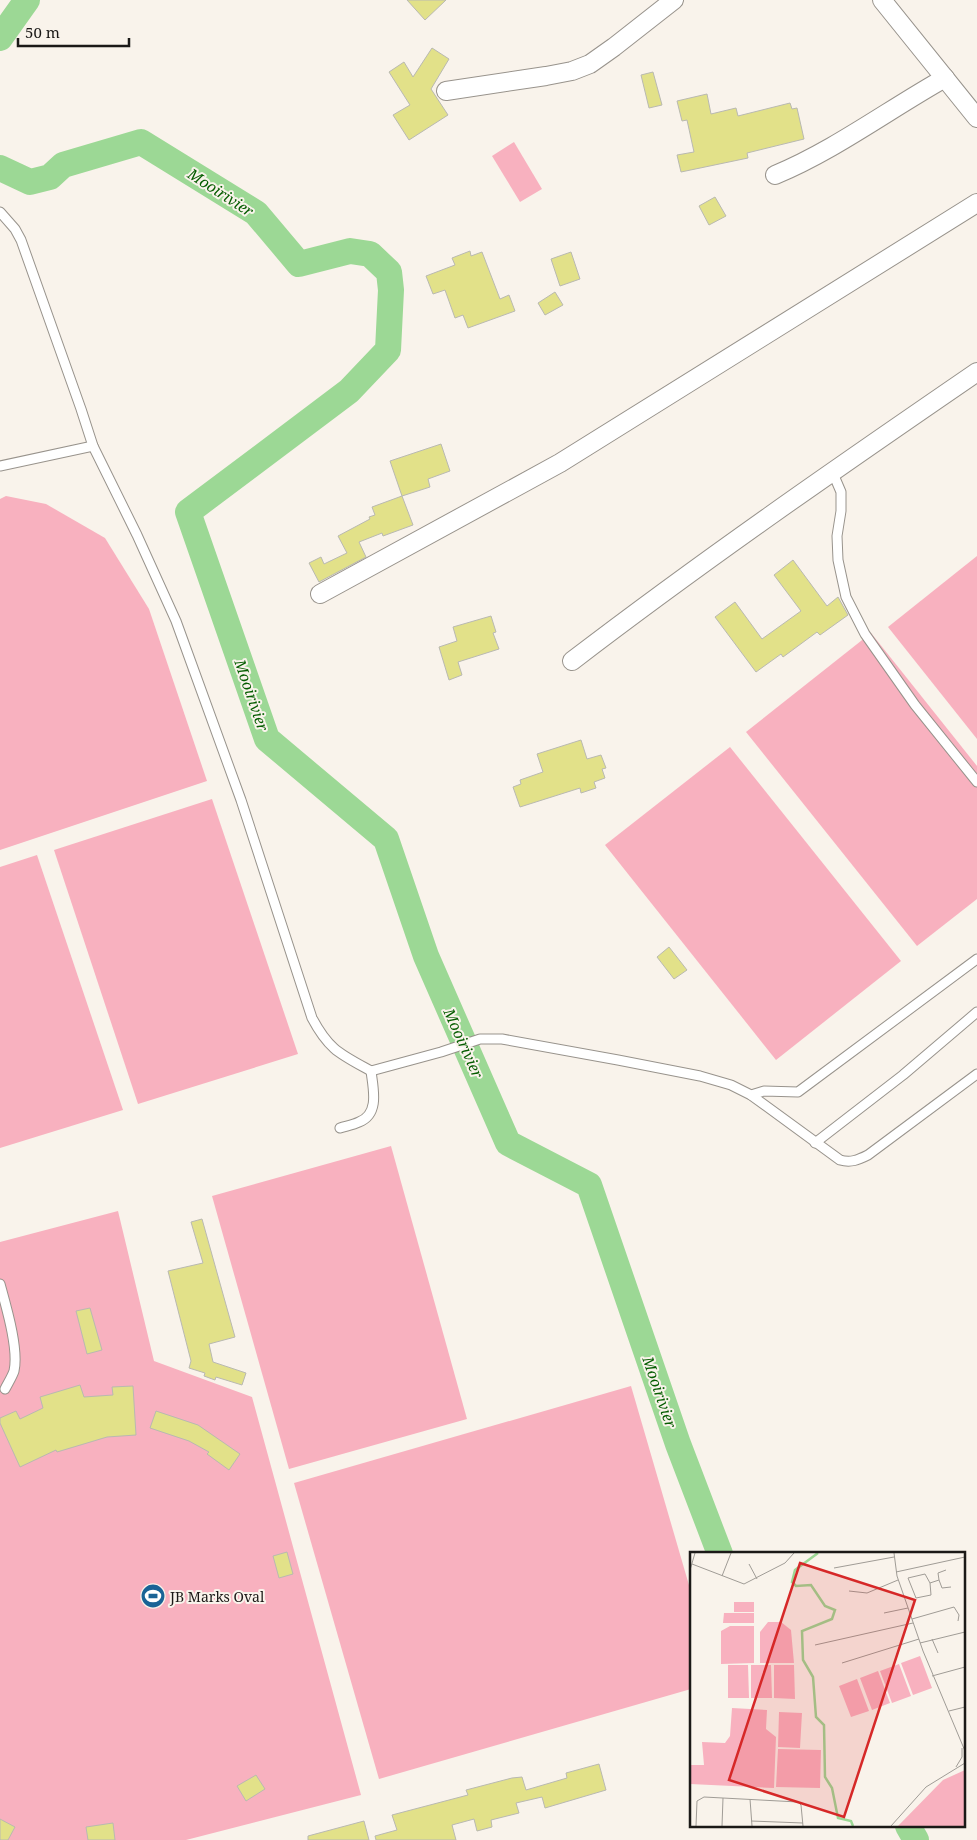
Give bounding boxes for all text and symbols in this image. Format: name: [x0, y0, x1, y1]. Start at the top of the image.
scale bar: [18, 15, 129, 47]
text: 50 m: [25, 22, 60, 42]
water label: Mooirivier: [183, 163, 258, 221]
water label: Mooirivier: [230, 656, 274, 734]
water label: Mooirivier: [439, 1004, 489, 1082]
water label: Mooirivier: [638, 1353, 682, 1431]
inset map: [690, 1552, 964, 1828]
sports icon: JB Marks Oval: [140, 1583, 166, 1609]
place label: JB Marks Oval: [169, 1587, 265, 1606]

